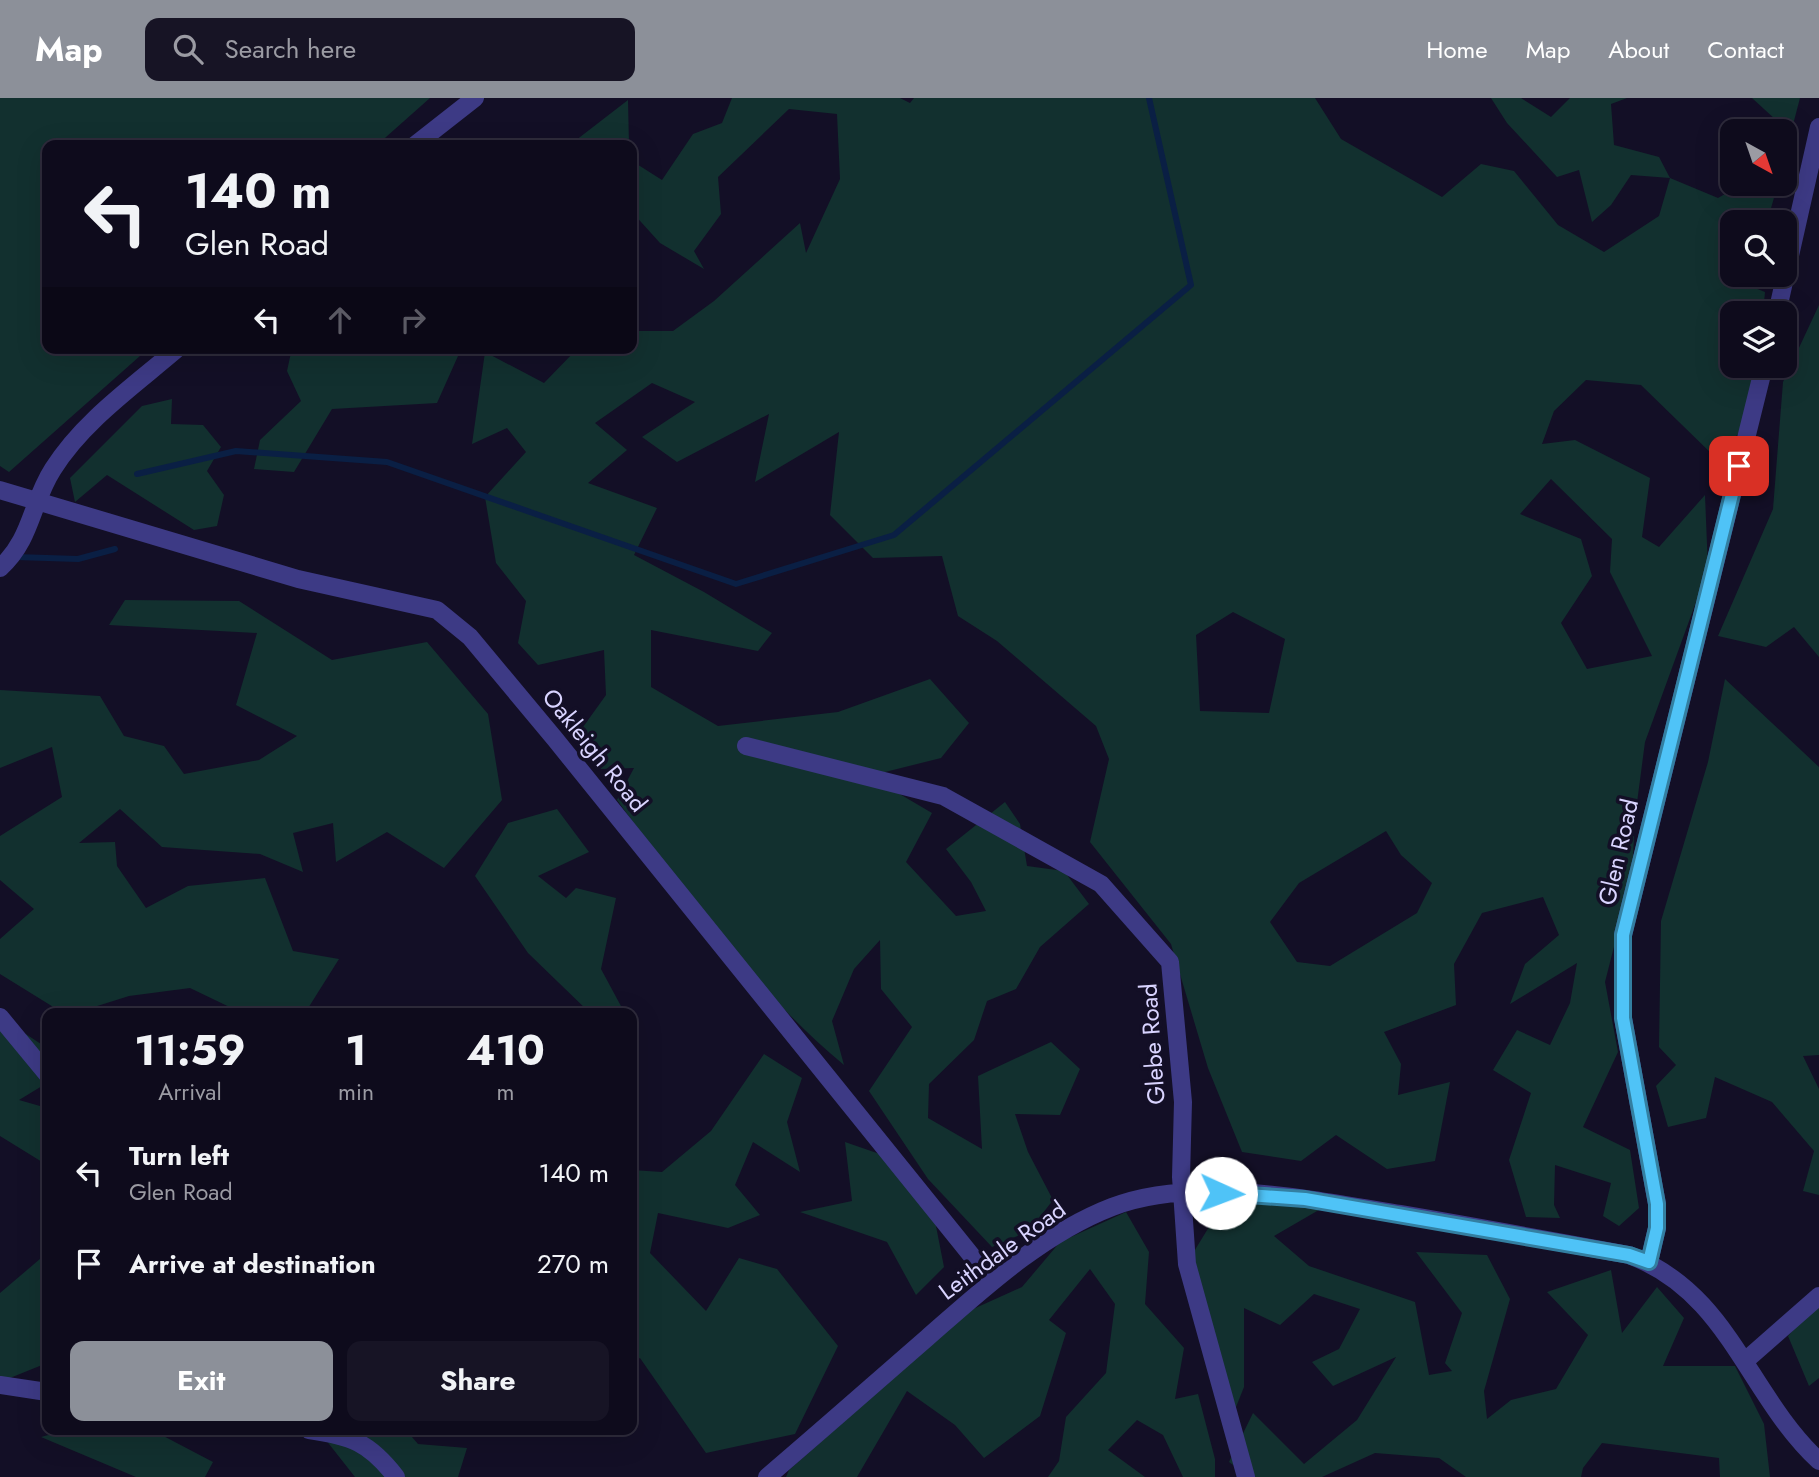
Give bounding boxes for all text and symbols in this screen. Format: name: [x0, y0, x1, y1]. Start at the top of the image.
search box: [145, 18, 635, 81]
text: Map: [35, 26, 103, 73]
icon: search: [169, 30, 207, 68]
text: Search here: [225, 30, 356, 68]
text: Home: [1426, 32, 1488, 67]
text: Map: [1526, 32, 1570, 67]
text: About: [1608, 32, 1669, 67]
text: Contact: [1707, 32, 1784, 67]
north arrow: [1720, 119, 1797, 196]
map controls: [1720, 119, 1797, 378]
text: 140 m: [185, 156, 331, 226]
icon: left: [70, 168, 161, 259]
button: search: [1720, 210, 1797, 287]
text: Glen Road: [185, 221, 329, 267]
icon: left: [248, 301, 286, 339]
icon: ahead: [321, 301, 359, 339]
icon: right: [394, 301, 432, 339]
button: layers: [1720, 301, 1797, 378]
pin: [1709, 436, 1769, 496]
icon: arrive: [1720, 447, 1758, 485]
street label: Oakleigh Road: [534, 681, 656, 819]
street label: Glen Road: [1589, 795, 1647, 909]
street label: Glebe Road: [1130, 982, 1174, 1106]
text: 11:59: [134, 1020, 246, 1081]
text: 1: [345, 1020, 367, 1081]
text: 410: [466, 1020, 545, 1081]
text: Arrival: [158, 1075, 222, 1109]
text: min: [338, 1075, 374, 1109]
text: m: [496, 1075, 514, 1109]
text: Turn left: [129, 1137, 229, 1175]
icon: left: [70, 1154, 108, 1192]
text: 140 m: [538, 1154, 609, 1192]
position arrow: [1184, 1156, 1258, 1230]
text: Glen Road: [129, 1175, 233, 1209]
street label: Leithdale Road: [931, 1192, 1073, 1308]
icon: arrive: [70, 1245, 108, 1283]
text: Arrive at destination: [129, 1245, 376, 1283]
text: 270 m: [537, 1245, 609, 1283]
button: Exit: [70, 1341, 333, 1421]
button: Share: [347, 1341, 609, 1421]

